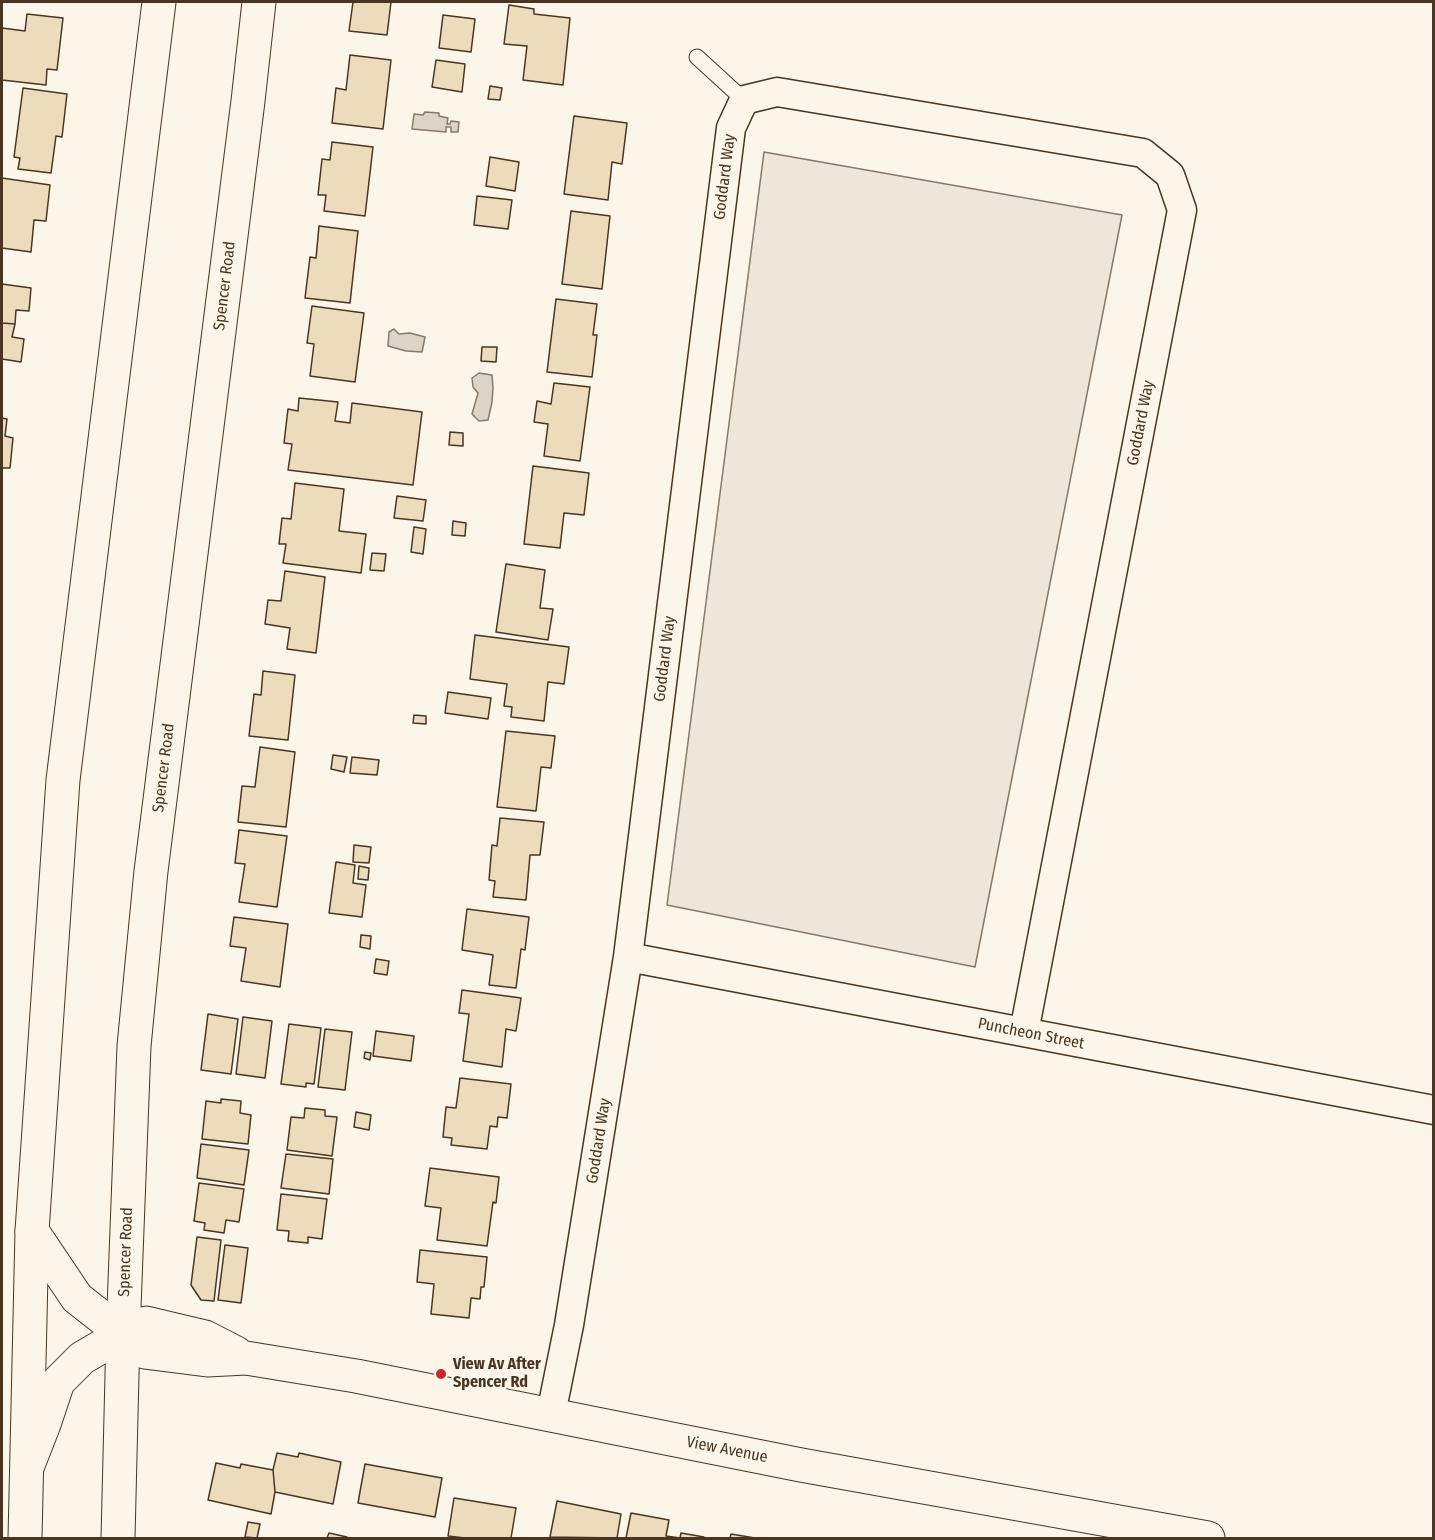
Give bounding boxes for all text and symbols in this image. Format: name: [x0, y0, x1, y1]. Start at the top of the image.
street label: Goddard Way: [710, 133, 740, 221]
street label: Spencer Road: [210, 240, 240, 332]
street label: Goddard Way: [1123, 379, 1159, 467]
street label: Goddard Way: [650, 615, 680, 703]
street label: Spencer Road: [149, 722, 179, 814]
street label: Puncheon Street: [976, 1014, 1086, 1054]
street label: Goddard Way: [583, 1097, 615, 1185]
street label: Spencer Road: [115, 1207, 137, 1297]
place label: View Av After Spencer Rd: [453, 1355, 541, 1393]
marker: View Av After Spencer Rd: [434, 1367, 448, 1381]
street label: View Avenue: [685, 1433, 769, 1467]

